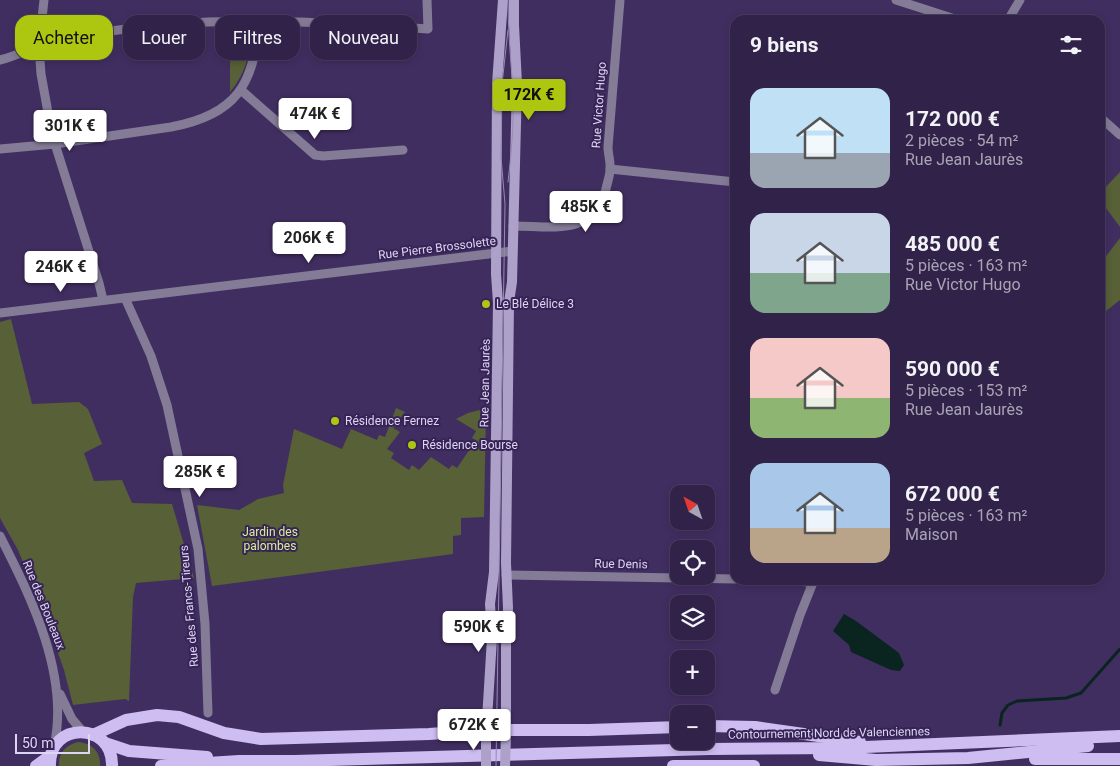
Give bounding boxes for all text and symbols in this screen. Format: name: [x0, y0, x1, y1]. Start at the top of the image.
chip: Acheter: [15, 15, 113, 60]
chip: Louer: [123, 15, 205, 60]
chip: Filtres: [215, 15, 300, 60]
chip: Nouveau: [310, 15, 417, 60]
icon: filters: [1057, 31, 1085, 59]
text: 9 biens: [750, 33, 819, 57]
street label: Rue Victor Hugo: [589, 61, 609, 149]
pin: 172K €: [488, 78, 570, 121]
text: 172K €: [504, 85, 554, 104]
pin: 474K €: [274, 98, 356, 140]
text: 474K €: [290, 104, 340, 123]
text: 172 000 €: [905, 107, 1000, 131]
icon: home: [790, 108, 850, 168]
pin: 301K €: [29, 110, 111, 152]
text: 301K €: [45, 116, 95, 135]
text: 2 pièces · 54 m²: [905, 131, 1018, 150]
text: Rue Jean Jaurès: [905, 150, 1023, 169]
pin: 485K €: [545, 190, 627, 233]
text: 485K €: [561, 197, 611, 216]
pin: 206K €: [268, 222, 350, 264]
text: 206K €: [284, 228, 334, 247]
text: 485 000 €: [905, 232, 1000, 256]
icon: home: [790, 233, 850, 293]
street label: Rue Pierre Brossolette: [377, 234, 497, 262]
pin: 246K €: [20, 250, 102, 293]
text: 5 pièces · 163 m²: [905, 256, 1027, 275]
text: 246K €: [36, 257, 86, 276]
text: Rue Victor Hugo: [905, 275, 1021, 294]
place label: Le Blé Délice 3: [496, 297, 574, 311]
marker: Le Blé Délice 3: [480, 298, 492, 310]
street label: Rue Jean Jaurès: [477, 339, 493, 427]
text: 590 000 €: [905, 357, 1000, 381]
icon: home: [790, 358, 850, 418]
text: 5 pièces · 153 m²: [905, 381, 1027, 400]
text: Rue Jean Jaurès: [905, 400, 1023, 419]
place label: Résidence Fernez: [345, 414, 439, 428]
marker: Résidence Fernez: [329, 415, 341, 427]
place label: Résidence Bourse: [422, 438, 518, 452]
marker: Résidence Bourse: [406, 439, 418, 451]
pin: 285K €: [159, 456, 241, 498]
text: 285K €: [175, 462, 225, 481]
text: 672 000 €: [905, 482, 1000, 506]
icon: home: [790, 483, 850, 543]
north arrow: [670, 485, 715, 530]
map controls: [670, 485, 715, 750]
text: 5 pièces · 163 m²: [905, 506, 1027, 525]
park label: Jardin des palombes: [242, 525, 298, 553]
text: Maison: [905, 525, 958, 544]
button: locate: [670, 540, 715, 585]
street label: Rue des Francs-Tireurs: [177, 545, 201, 667]
street label: Rue Denis: [594, 557, 648, 571]
street label: Rue des Bouleaux: [20, 558, 68, 652]
button: layers: [670, 595, 715, 640]
pin: 590K €: [438, 610, 520, 653]
text: 590K €: [454, 617, 504, 636]
button: +: [670, 650, 715, 695]
button: −: [670, 705, 715, 750]
pin: 672K €: [433, 708, 515, 751]
text: 672K €: [449, 715, 499, 734]
street label: Contournement Nord de Valenciennes: [728, 724, 930, 742]
scale bar: [15, 731, 90, 754]
text: 50 m: [22, 735, 54, 751]

